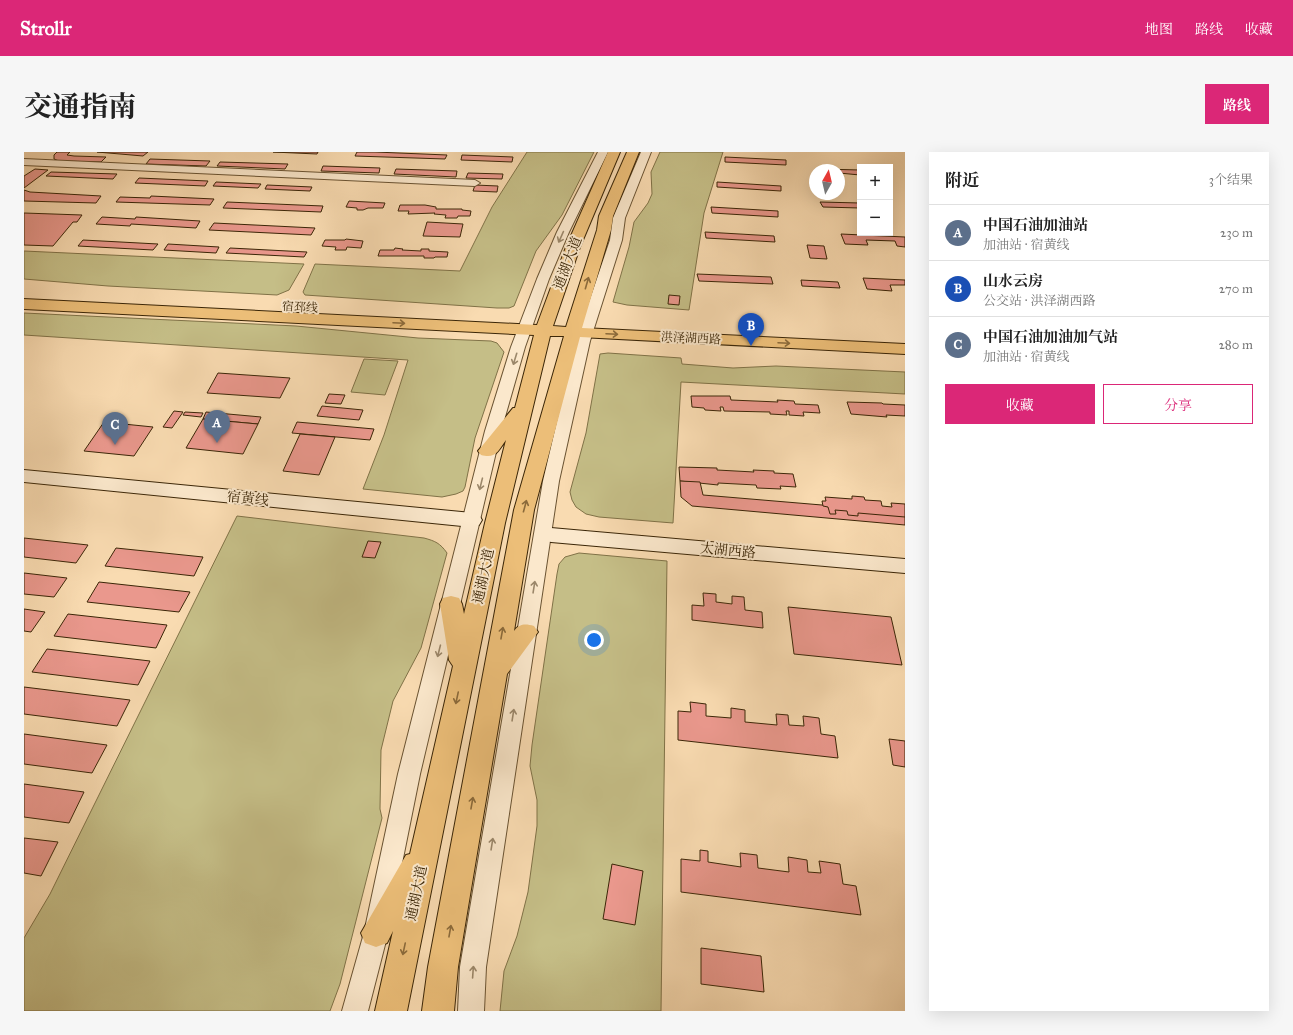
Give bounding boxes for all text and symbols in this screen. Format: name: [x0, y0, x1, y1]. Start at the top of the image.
text: Strollr: [20, 17, 72, 40]
text: 地图: [1145, 21, 1173, 38]
text: 路线: [1195, 21, 1223, 38]
text: 收藏: [1245, 21, 1273, 38]
button: 路线: [1205, 84, 1269, 124]
text: 交通指南: [24, 89, 136, 124]
north arrow: [809, 164, 845, 200]
map controls: [857, 164, 893, 236]
button: +: [857, 164, 893, 200]
text: 附近: [945, 170, 979, 191]
text: 3个结果: [1209, 172, 1253, 188]
button: −: [857, 200, 893, 236]
text: 中国石油加油站: [983, 216, 1088, 234]
text: A: [954, 225, 962, 241]
text: 230 m: [1220, 225, 1253, 241]
one-way arrow: [557, 231, 564, 243]
street label: 通湖大道: [549, 234, 585, 292]
text: 加油站 · 宿黄线: [983, 237, 1069, 253]
text: 山水云房: [983, 272, 1043, 290]
one-way arrow: [584, 277, 591, 290]
text: B: [954, 281, 962, 297]
text: 270 m: [1219, 281, 1253, 297]
text: 公交站 · 洪泽湖西路: [983, 293, 1095, 309]
street label: 宿邳线: [282, 299, 318, 315]
pin: B: [738, 313, 764, 346]
one-way arrow: [392, 319, 405, 327]
text: 中国石油加油加气站: [983, 328, 1118, 346]
street label: 洪泽湖西路: [661, 329, 721, 347]
one-way arrow: [605, 331, 618, 338]
text: C: [954, 337, 962, 353]
text: 280 m: [1218, 337, 1253, 353]
one-way arrow: [777, 339, 790, 347]
text: 加油站 · 宿黄线: [983, 349, 1069, 365]
one-way arrow: [511, 352, 518, 365]
button: 收藏: [945, 384, 1095, 424]
button: 分享: [1103, 384, 1253, 424]
pin: A: [204, 410, 230, 443]
pin: C: [102, 412, 128, 445]
one-way arrow: [476, 477, 484, 490]
street label: 宿黄线: [226, 488, 270, 509]
one-way arrow: [522, 499, 530, 512]
street label: 太湖西路: [699, 540, 757, 561]
street label: 通湖大道: [469, 547, 498, 605]
one-way arrow: [530, 581, 538, 594]
one-way arrow: [498, 627, 506, 640]
your location: [584, 630, 604, 650]
one-way arrow: [435, 644, 443, 657]
one-way arrow: [453, 691, 461, 704]
one-way arrow: [509, 709, 517, 722]
one-way arrow: [468, 797, 476, 810]
one-way arrow: [489, 837, 497, 850]
street label: 通湖大道: [402, 864, 431, 922]
one-way arrow: [446, 925, 454, 938]
one-way arrow: [400, 942, 408, 955]
one-way arrow: [470, 966, 477, 979]

